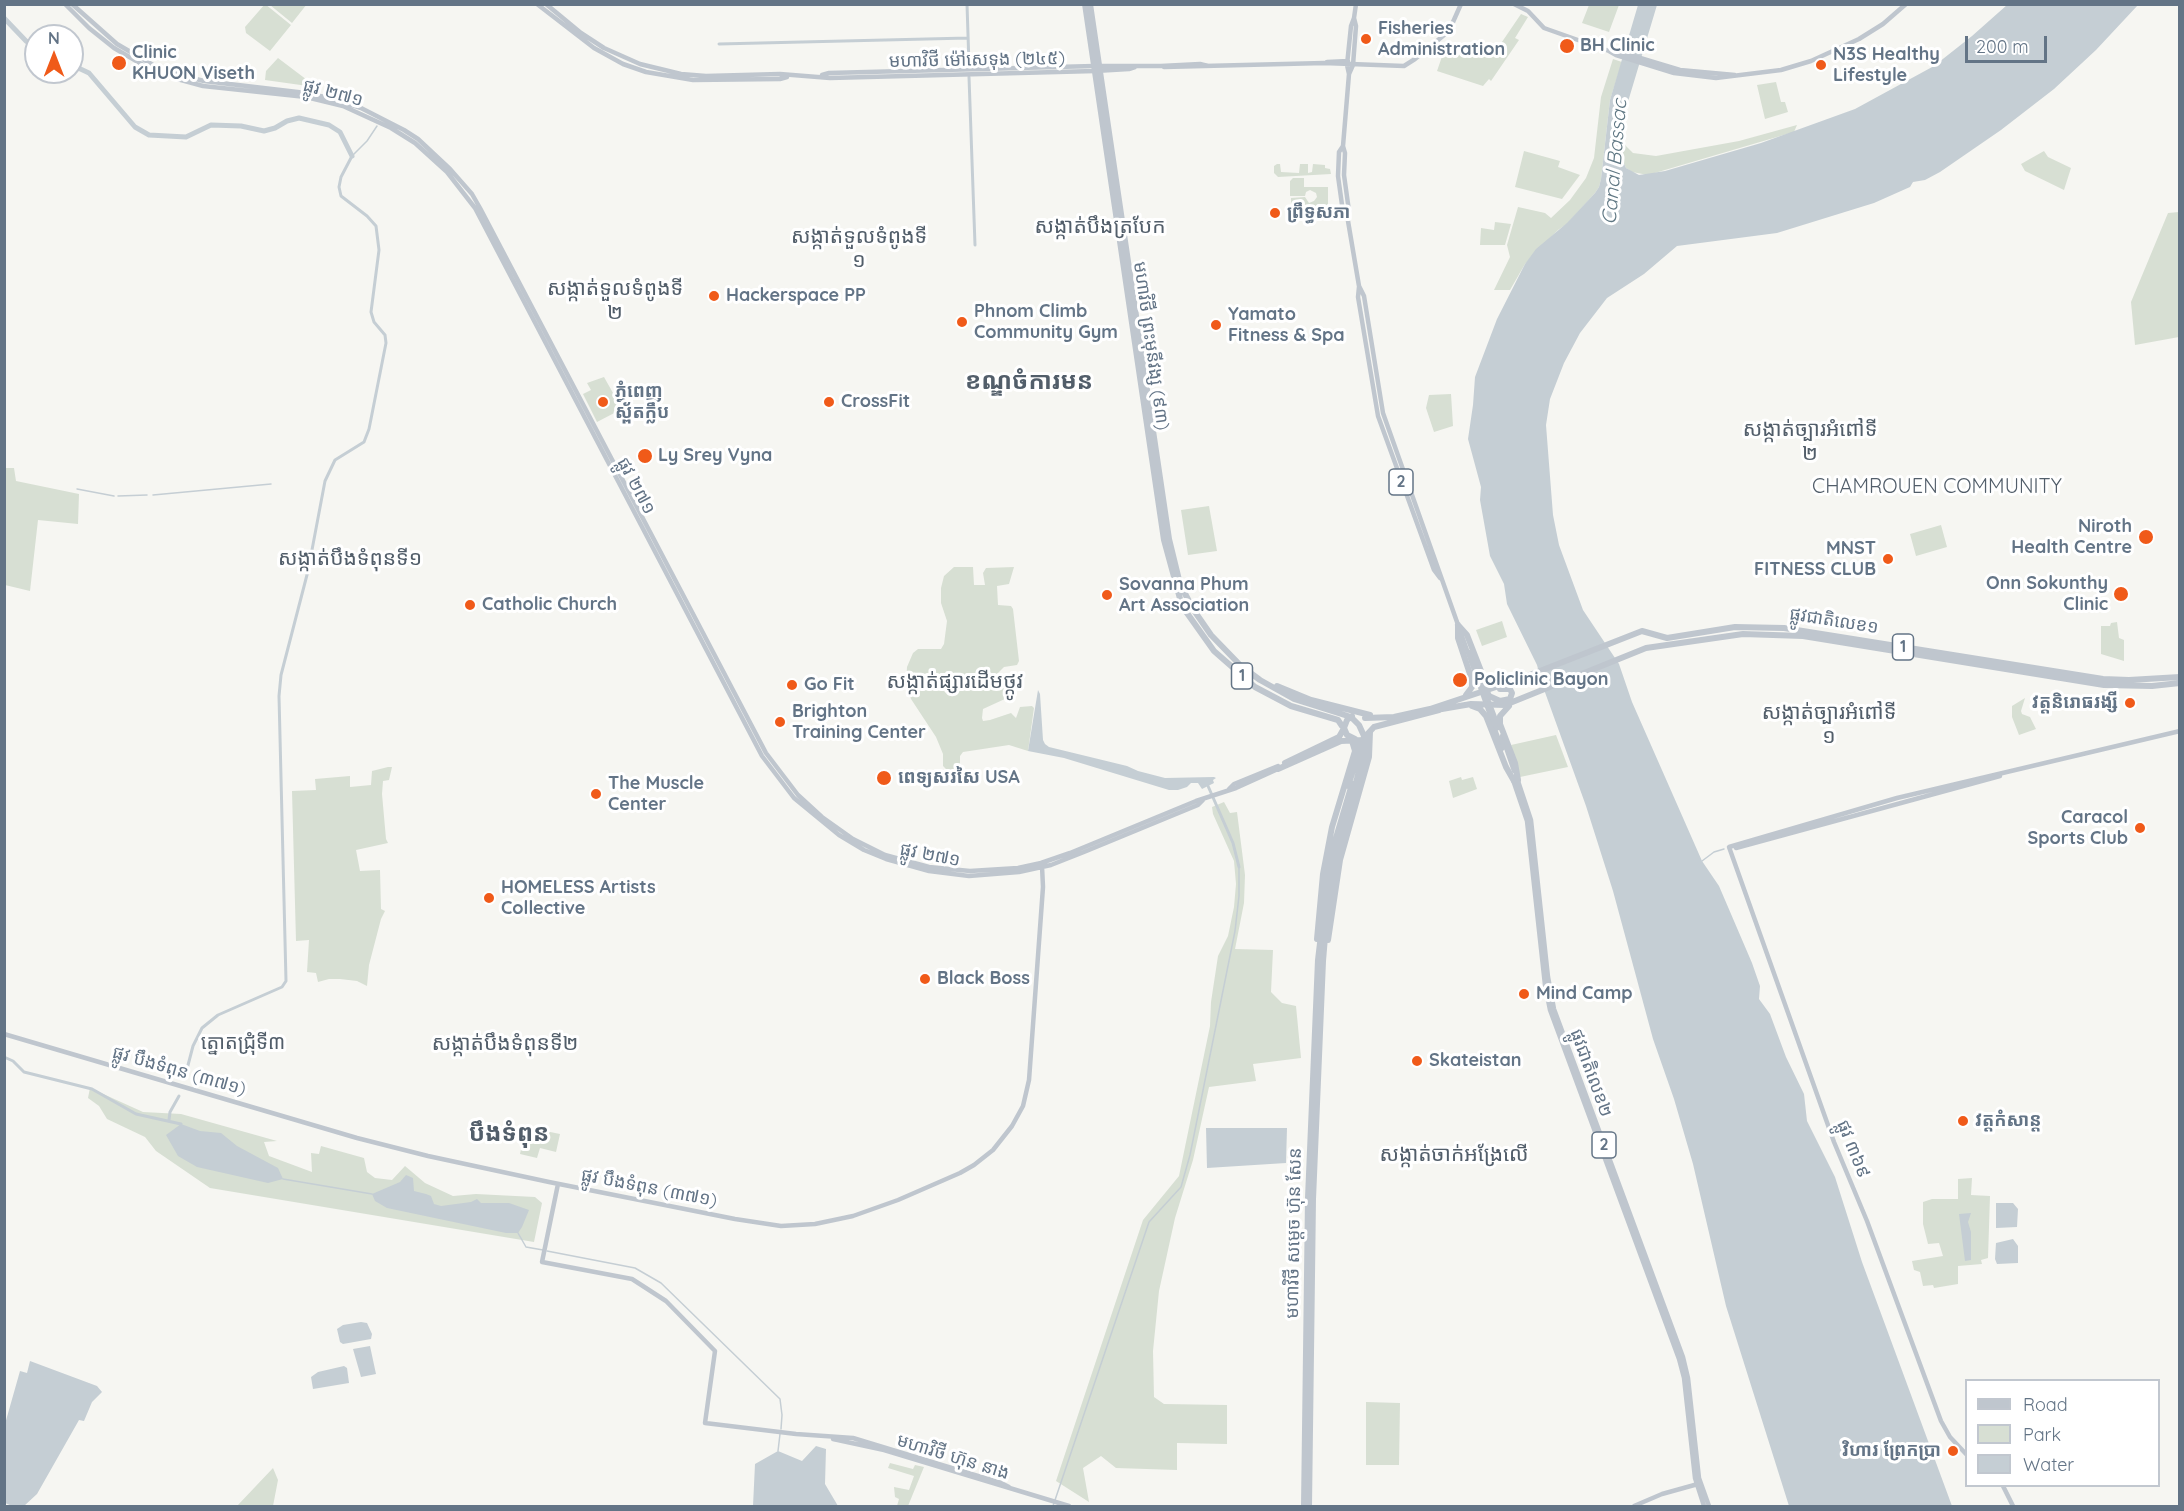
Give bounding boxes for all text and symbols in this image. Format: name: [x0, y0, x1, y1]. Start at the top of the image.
place label: Fisheries Administration: [1378, 18, 1505, 60]
north arrow: [24, 24, 84, 84]
scale bar: [1968, 24, 2050, 62]
text: N: [48, 28, 60, 48]
marker: Fisheries Administration: [1359, 32, 1373, 46]
place label: BH Clinic: [1580, 35, 1655, 57]
text: 200 m: [1976, 35, 2029, 58]
marker: BH Clinic: [1558, 37, 1576, 55]
place label: Clinic KHUON Viseth: [132, 42, 255, 84]
place label: N3S Healthy Lifestyle: [1833, 44, 1940, 86]
street label: មហាវិថី ម៉ៅសេទុង (២៤៥): [889, 48, 1065, 72]
marker: Clinic KHUON Viseth: [110, 54, 128, 72]
marker: N3S Healthy Lifestyle: [1814, 58, 1828, 72]
street label: ផ្លូវ ២៧១: [301, 75, 365, 111]
water label: Canal Bassac: [1598, 98, 1632, 226]
place label: ព្រឹទ្ធសភា: [1287, 202, 1350, 224]
marker: ព្រឹទ្ធសភា: [1268, 206, 1282, 220]
district label: សង្កាត់បឹងត្របែក: [1035, 214, 1165, 240]
district label: សង្កាត់ទួលទំពូងទី ១: [791, 224, 927, 274]
street label: មហាវិថី ព្រះមុនីវង្ស (៩៣): [1128, 260, 1174, 432]
district label: សង្កាត់ទួលទំពូងទី ២: [547, 276, 683, 326]
place label: Hackerspace PP: [726, 285, 866, 307]
marker: Hackerspace PP: [707, 289, 721, 303]
place label: Phnom Climb Community Gym: [974, 301, 1118, 344]
place label: Yamato Fitness & Spa: [1228, 304, 1345, 346]
marker: Phnom Climb Community Gym: [955, 315, 969, 329]
marker: Yamato Fitness & Spa: [1209, 318, 1223, 332]
district label: ខណ្ឌចំការមន: [965, 368, 1093, 396]
place label: ភ្នំពេញ ស្ព័តក្លឹប: [615, 381, 669, 424]
place label: CrossFit: [841, 391, 910, 413]
marker: ភ្នំពេញ ស្ព័តក្លឹប: [596, 395, 610, 409]
marker: CrossFit: [822, 395, 836, 409]
district label: សង្កាត់ច្បារអំពៅទី ២: [1743, 417, 1877, 467]
place label: Ly Srey Vyna: [658, 445, 772, 467]
marker: Ly Srey Vyna: [636, 447, 654, 465]
street label: ផ្លូវ ២៧១: [612, 454, 660, 518]
road number: 2: [1389, 469, 1413, 495]
district label: CHAMROUEN COMMUNITY: [1798, 475, 2076, 499]
place label: Niroth Health Centre: [2011, 516, 2132, 558]
marker: Niroth Health Centre: [2137, 528, 2155, 546]
place label: MNST FITNESS CLUB: [1754, 538, 1876, 580]
district label: សង្កាត់បឹងទំពុនទី១: [278, 546, 422, 572]
marker: MNST FITNESS CLUB: [1881, 552, 1895, 566]
place label: Onn Sokunthy Clinic: [1986, 573, 2108, 616]
place label: Sovanna Phum Art Association: [1119, 574, 1249, 616]
marker: Onn Sokunthy Clinic: [2112, 585, 2130, 603]
marker: Sovanna Phum Art Association: [1100, 588, 1114, 602]
place label: Catholic Church: [482, 594, 617, 616]
marker: Catholic Church: [463, 598, 477, 612]
street label: ផ្លូវជាតិលេខ១: [1788, 603, 1880, 639]
road number: 1: [1892, 634, 1914, 660]
road number: 1: [1232, 663, 1252, 689]
district label: សង្កាត់ផ្សារដើមថ្កូវ: [887, 669, 1023, 695]
place label: Policlinic Bayon: [1474, 669, 1608, 691]
marker: Policlinic Bayon: [1451, 671, 1469, 689]
place label: Go Fit: [804, 674, 855, 696]
marker: Go Fit: [785, 678, 799, 692]
place label: វត្តនិរោធរង្សី: [2032, 692, 2118, 714]
marker: វត្តនិរោធរង្សី: [2123, 696, 2137, 710]
district label: សង្កាត់ច្បារអំពៅទី ១: [1762, 700, 1896, 750]
place label: Brighton Training Center: [792, 701, 926, 744]
marker: Brighton Training Center: [773, 715, 787, 729]
place label: ពេទ្យសរសៃ USA: [898, 767, 1020, 789]
marker: ពេទ្យសរសៃ USA: [875, 769, 893, 787]
place label: The Muscle Center: [608, 773, 704, 816]
marker: The Muscle Center: [589, 787, 603, 801]
place label: Caracol Sports Club: [2028, 807, 2128, 850]
marker: Caracol Sports Club: [2133, 821, 2147, 835]
street label: ផ្លូវ ២៧១: [898, 839, 962, 871]
place label: HOMELESS Artists Collective: [501, 877, 656, 920]
marker: HOMELESS Artists Collective: [482, 891, 496, 905]
place label: Black Boss: [937, 968, 1030, 990]
marker: Black Boss: [918, 972, 932, 986]
place label: Mind Camp: [1536, 983, 1633, 1005]
marker: Mind Camp: [1517, 987, 1531, 1001]
street label: ផ្លូវជាតិលេខ២: [1565, 1026, 1617, 1120]
district label: ត្នោតជ្រុំទី៣: [201, 1031, 285, 1055]
district label: សង្កាត់បឹងទំពុនទី២: [432, 1031, 578, 1057]
street label: ផ្លូវ បឹងទំពុន (៣៧១): [110, 1042, 248, 1100]
place label: Skateistan: [1429, 1050, 1521, 1072]
marker: Skateistan: [1410, 1054, 1424, 1068]
place label: វត្តកំសាន្ត: [1975, 1110, 2041, 1132]
marker: វត្តកំសាន្ត: [1956, 1114, 1970, 1128]
street label: ផ្លូវ ៣៦៩: [1832, 1117, 1874, 1181]
district label: បឹងទំពុន: [469, 1120, 549, 1148]
road number: 2: [1592, 1132, 1616, 1158]
district label: សង្កាត់ចាក់អង្រែលើ: [1379, 1142, 1529, 1168]
street label: មហាវិថី សម្តេច ហ៊ុន សែន: [1282, 1147, 1306, 1319]
street label: ផ្លូវ បឹងទំពុន (៣៧១): [579, 1164, 719, 1212]
legend: [1965, 1379, 2160, 1487]
text: Road: [2023, 1393, 2068, 1416]
text: Park: [2023, 1423, 2061, 1446]
street label: មហាវិថី ហ៊ុន នាង: [894, 1430, 1012, 1484]
place label: វិហារ ព្រែកប្រា: [1842, 1440, 1941, 1462]
marker: វិហារ ព្រែកប្រា: [1946, 1444, 1960, 1458]
text: Water: [2023, 1453, 2074, 1476]

